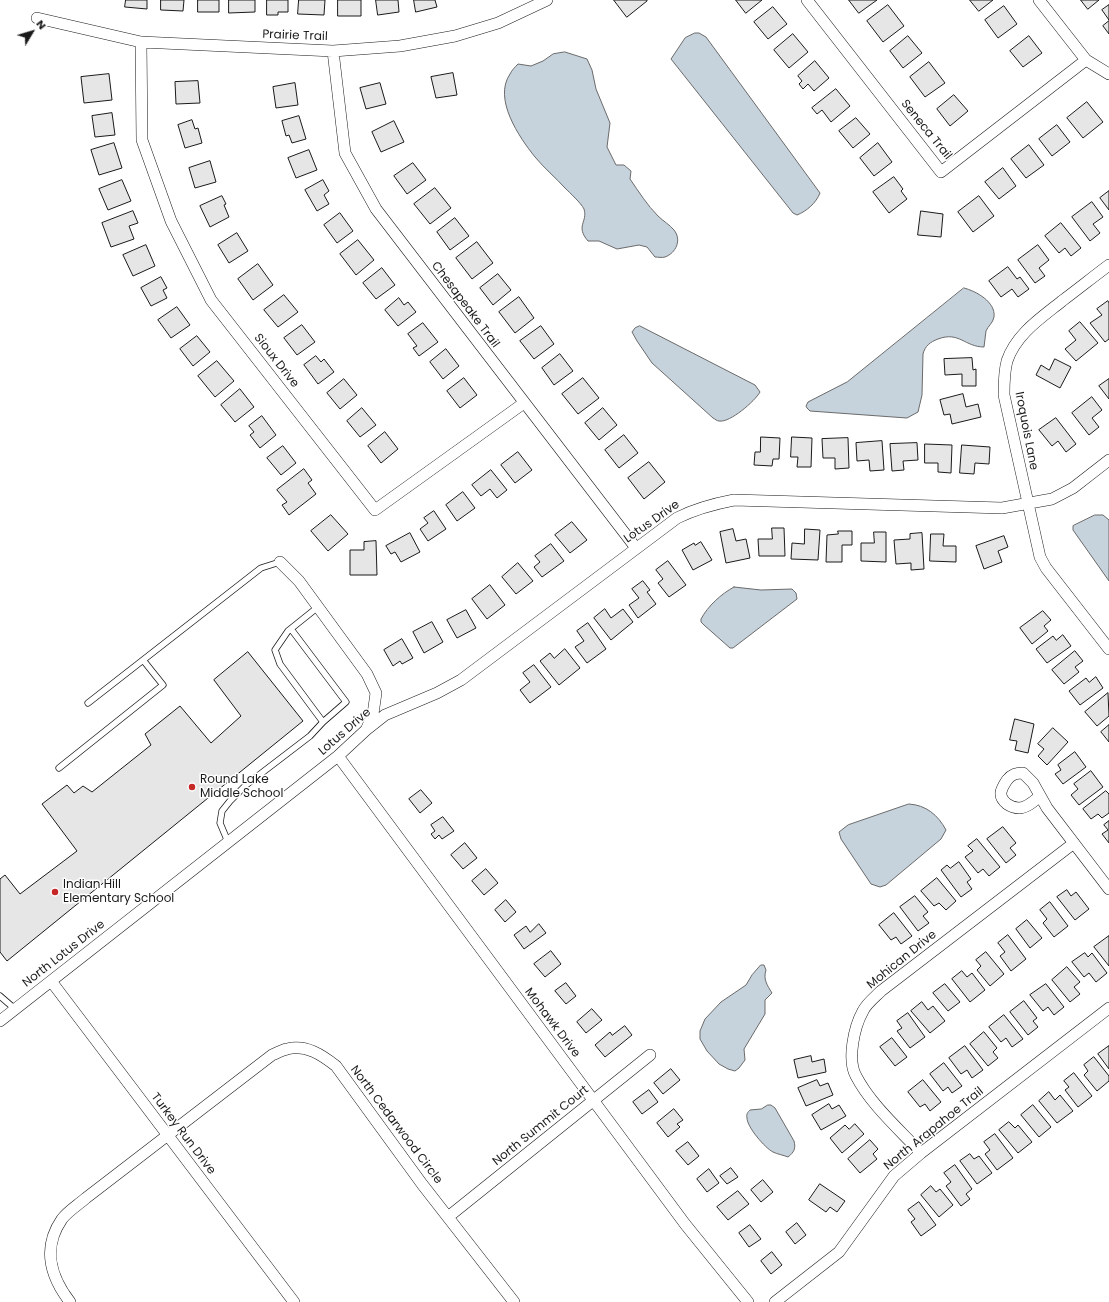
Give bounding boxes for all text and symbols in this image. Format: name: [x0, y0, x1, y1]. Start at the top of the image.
north arrow: [12, 12, 52, 52]
text: N: [33, 16, 50, 33]
street label: Prairie Trail: [262, 28, 328, 44]
street label: Seneca Trail: [897, 97, 955, 163]
street label: Chesapeake Trail: [428, 259, 502, 351]
street label: Sioux Drive: [251, 331, 301, 391]
street label: Iroquois Lane: [1011, 391, 1041, 471]
street label: Lotus Drive: [621, 498, 683, 546]
street label: Lotus Drive: [316, 705, 374, 759]
place label: Round Lake Middle School: [200, 773, 283, 801]
marker: Round Lake Middle School: [187, 782, 197, 792]
place label: Indian Hill Elementary School: [63, 878, 174, 906]
marker: Indian Hill Elementary School: [50, 887, 60, 897]
street label: North Lotus Drive: [20, 917, 108, 991]
street label: Mohican Drive: [864, 928, 940, 992]
street label: Mohawk Drive: [521, 985, 583, 1061]
street label: North Cedarwood Circle: [347, 1063, 445, 1187]
street label: North Summit Court: [490, 1083, 592, 1169]
street label: North Arapahoe Trail: [881, 1084, 987, 1174]
street label: Turkey Run Drive: [148, 1090, 218, 1178]

